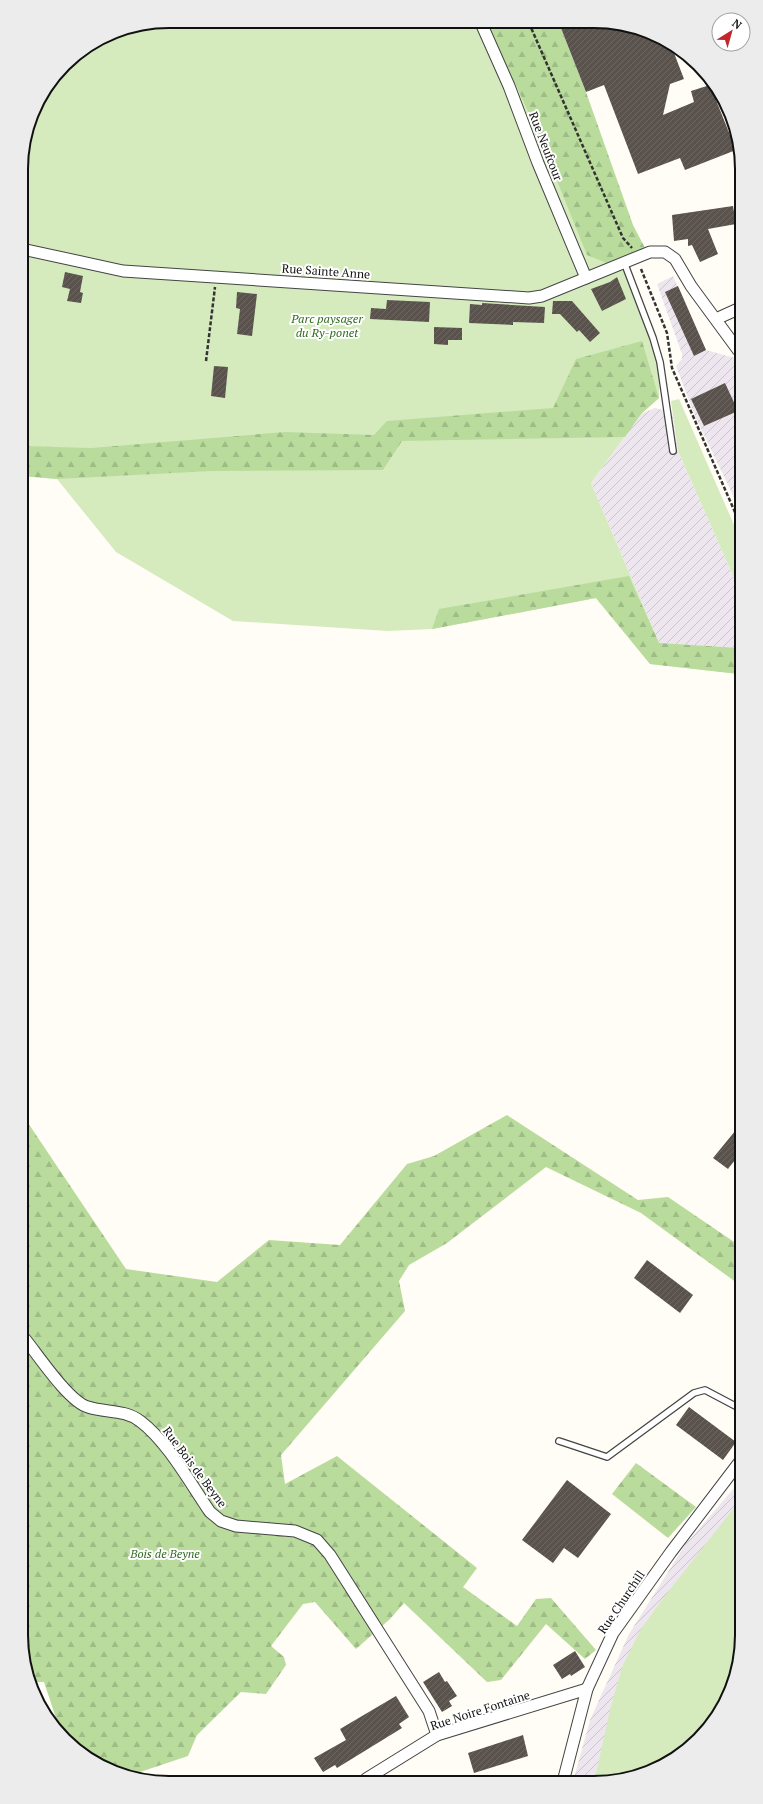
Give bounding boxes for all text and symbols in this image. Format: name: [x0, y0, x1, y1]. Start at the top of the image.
north arrow: [711, 12, 751, 52]
text: N: [729, 16, 745, 33]
street label: Rue Neufcour: [526, 109, 566, 183]
street label: Rue Sainte Anne: [281, 260, 371, 282]
park label: Parc paysager du Ry-ponet: [290, 311, 364, 340]
street label: Rue Bois de Beyne: [160, 1424, 230, 1510]
park label: Bois de Beyne: [129, 1546, 200, 1561]
street label: Rue Churchill: [594, 1567, 648, 1637]
street label: Rue Noire Fontaine: [428, 1687, 532, 1733]

